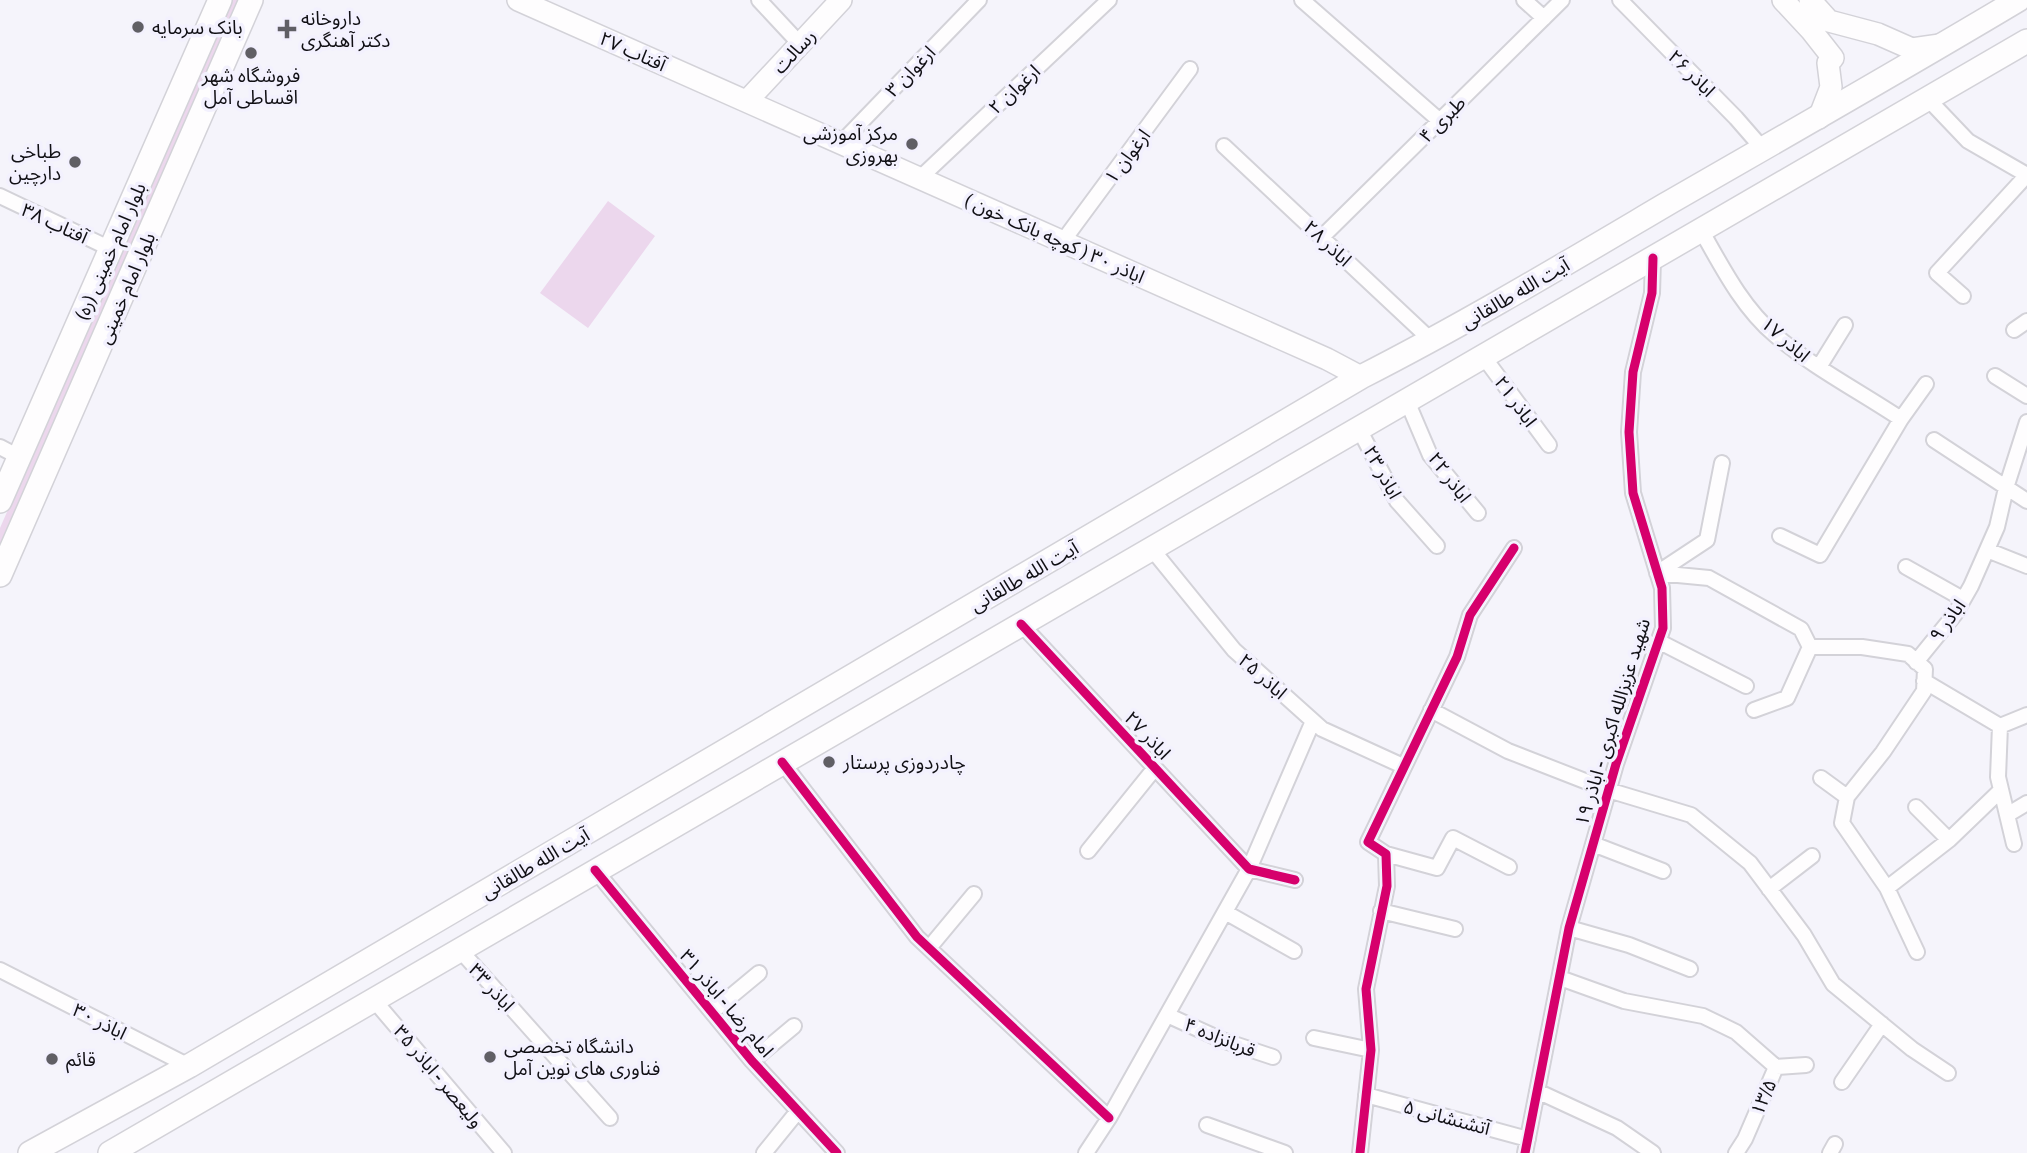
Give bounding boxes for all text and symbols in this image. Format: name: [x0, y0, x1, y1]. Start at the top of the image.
place label: داروخانه دکتر آهنگری: [301, 5, 390, 53]
place label: بانک سرمایه: [152, 14, 243, 40]
marker: بانک سرمایه: [130, 19, 146, 35]
marker: داروخانه دکتر آهنگری: [279, 21, 295, 37]
street label: رسالت: [767, 23, 821, 79]
street label: آفتاب ۲۷: [595, 25, 672, 78]
street label: ارغوان ۳: [879, 40, 941, 102]
street label: اباذر ۲۶: [1663, 44, 1721, 102]
marker: فروشگاه شهر اقساطی آمل: [243, 45, 259, 61]
street label: ارغوان ۲: [982, 58, 1046, 120]
place label: فروشگاه شهر اقساطی آمل: [201, 62, 300, 110]
street label: طبری ۴: [1413, 90, 1471, 148]
place label: مرکز آموزشی بهروزی: [803, 120, 898, 168]
street label: ارغوان ۱: [1098, 123, 1156, 189]
marker: مرکز آموزشی بهروزی: [904, 136, 920, 152]
place label: طباخی دارچین: [9, 138, 61, 186]
marker: طباخی دارچین: [67, 154, 83, 170]
street label: بلوار امام خمینی (ره): [70, 179, 150, 323]
street label: اباذر ۳۰ ( کوچه بانک خون ): [961, 187, 1149, 289]
street label: آفتاب ۳۸: [18, 196, 94, 250]
street label: اباذر ۲۸: [1298, 214, 1358, 272]
street label: بلوار امام خمینی: [92, 229, 160, 347]
street label: آیت الله طالقانی: [1456, 251, 1575, 335]
street label: اباذر ۱۷: [1756, 310, 1816, 368]
street label: اباذر ۲۱: [1489, 370, 1543, 432]
street label: اباذر ۲۳: [1358, 441, 1408, 503]
street label: اباذر ۲۲: [1422, 446, 1478, 508]
street label: آیت الله طالقانی: [965, 534, 1084, 618]
street label: اباذر ۹: [1923, 594, 1971, 646]
street label: شهید عزیزالله اکبری - اباذر ۱۹: [1568, 615, 1656, 829]
street label: اباذر ۲۵: [1233, 647, 1293, 705]
street label: اباذر ۲۷: [1119, 705, 1177, 765]
place label: چادردوزی پرستار: [842, 749, 966, 775]
marker: چادردوزی پرستار: [821, 754, 837, 770]
street label: آیت الله طالقانی: [476, 821, 595, 905]
street label: امام رضا - اباذر ۳۱: [673, 943, 780, 1064]
street label: اباذر ۳۳: [463, 957, 521, 1017]
street label: اباذر ۳۰: [69, 996, 131, 1046]
street label: قربانزاده ۴: [1180, 1011, 1260, 1063]
street label: ولیعصر - اباذر ۳۵: [388, 1019, 490, 1133]
place label: دانشگاه تخصصی فناوری های نوین آمل: [504, 1033, 660, 1081]
place label: قائم: [66, 1046, 96, 1074]
marker: دانشگاه تخصصی فناوری های نوین آمل: [482, 1049, 498, 1065]
marker: قائم: [44, 1051, 60, 1067]
street label: ۱۳/۵: [1744, 1075, 1782, 1119]
street label: آتشنشانی ۵: [1401, 1093, 1495, 1141]

